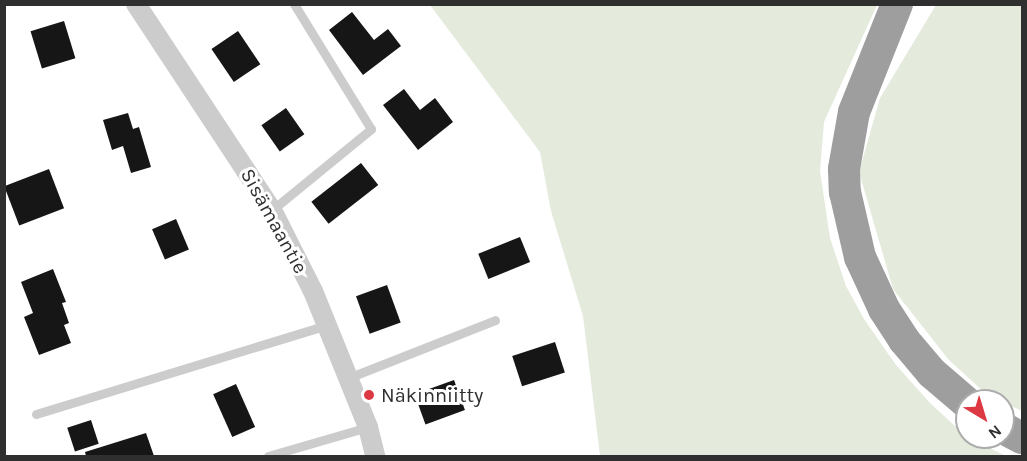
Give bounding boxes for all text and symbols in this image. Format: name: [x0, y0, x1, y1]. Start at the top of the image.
street label: Sisämaantie: [235, 164, 313, 278]
place label: Näkinniitty: [381, 383, 483, 407]
marker: Näkinniitty: [362, 388, 376, 402]
north arrow: [955, 389, 1015, 449]
text: N: [985, 421, 1006, 443]

